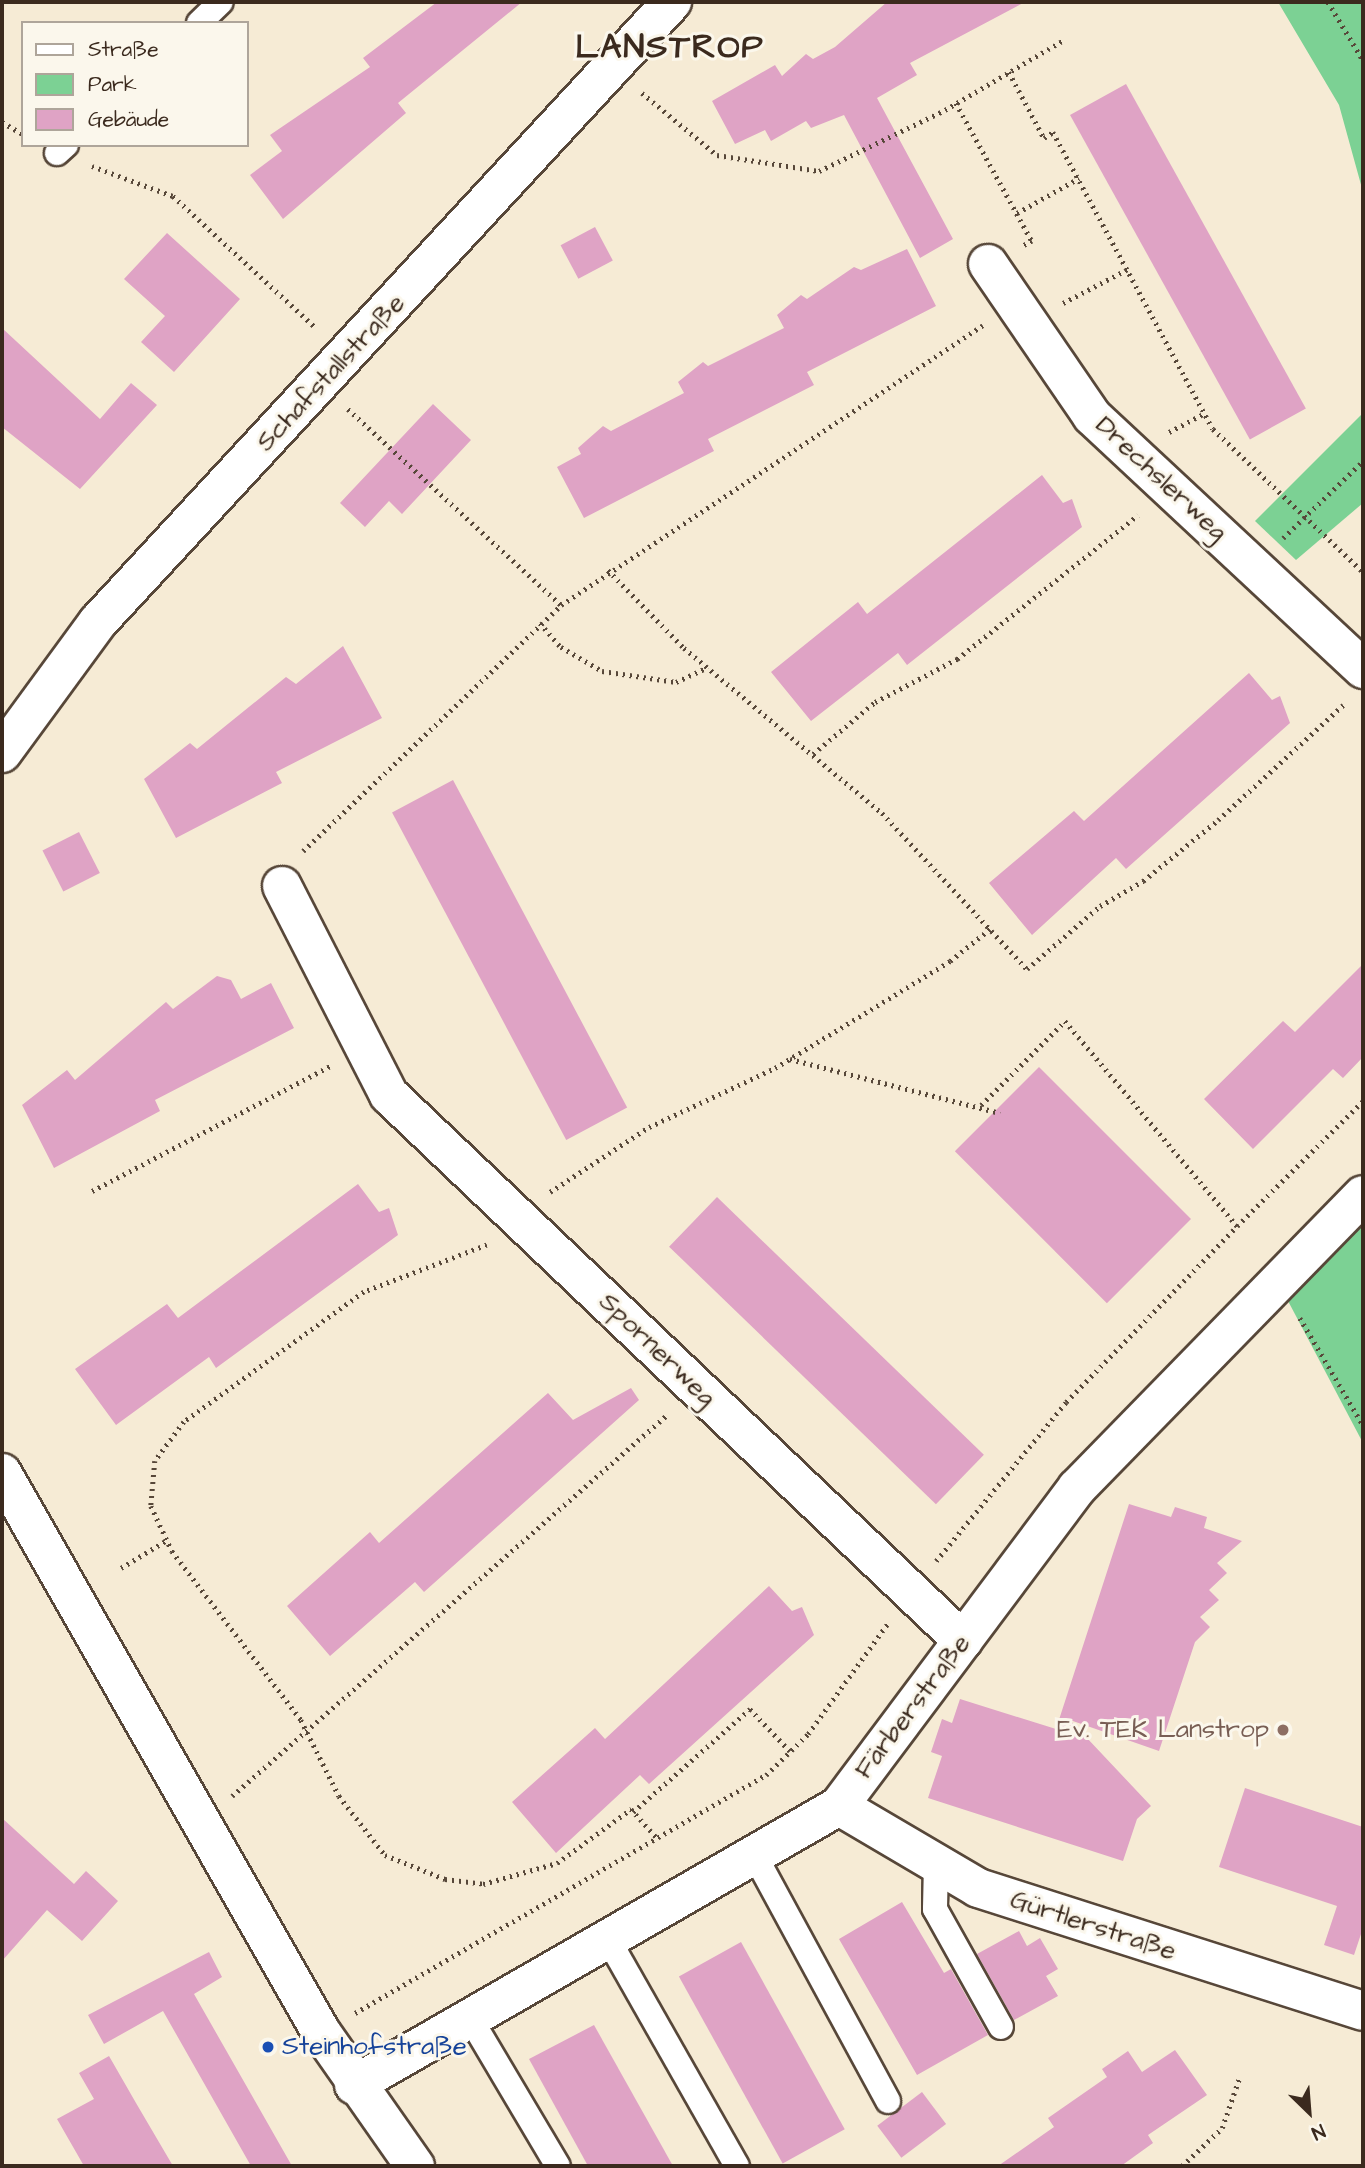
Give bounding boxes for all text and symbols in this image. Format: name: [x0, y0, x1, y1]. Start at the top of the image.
legend: [21, 21, 248, 147]
district label: LANSTROP: [576, 28, 764, 68]
text: Straße: [88, 35, 159, 64]
text: Park: [88, 70, 137, 99]
text: Gebäude: [88, 105, 169, 134]
street label: Schafstallstraße: [250, 288, 412, 458]
street label: Drechslerweg: [1089, 410, 1233, 548]
street label: Spornerweg: [592, 1287, 722, 1413]
street label: Färberstraße: [849, 1629, 977, 1785]
place label: Ev. TEK Lanstrop: [1057, 1714, 1269, 1746]
marker: Ev. TEK Lanstrop: [1275, 1722, 1291, 1738]
street label: Gürtlerstraße: [1006, 1885, 1180, 1967]
place label: Steinhofstraße: [282, 2031, 467, 2063]
marker: Steinhofstraße: [260, 2039, 276, 2055]
north arrow: [1274, 2077, 1344, 2147]
text: N: [1307, 2117, 1329, 2146]

